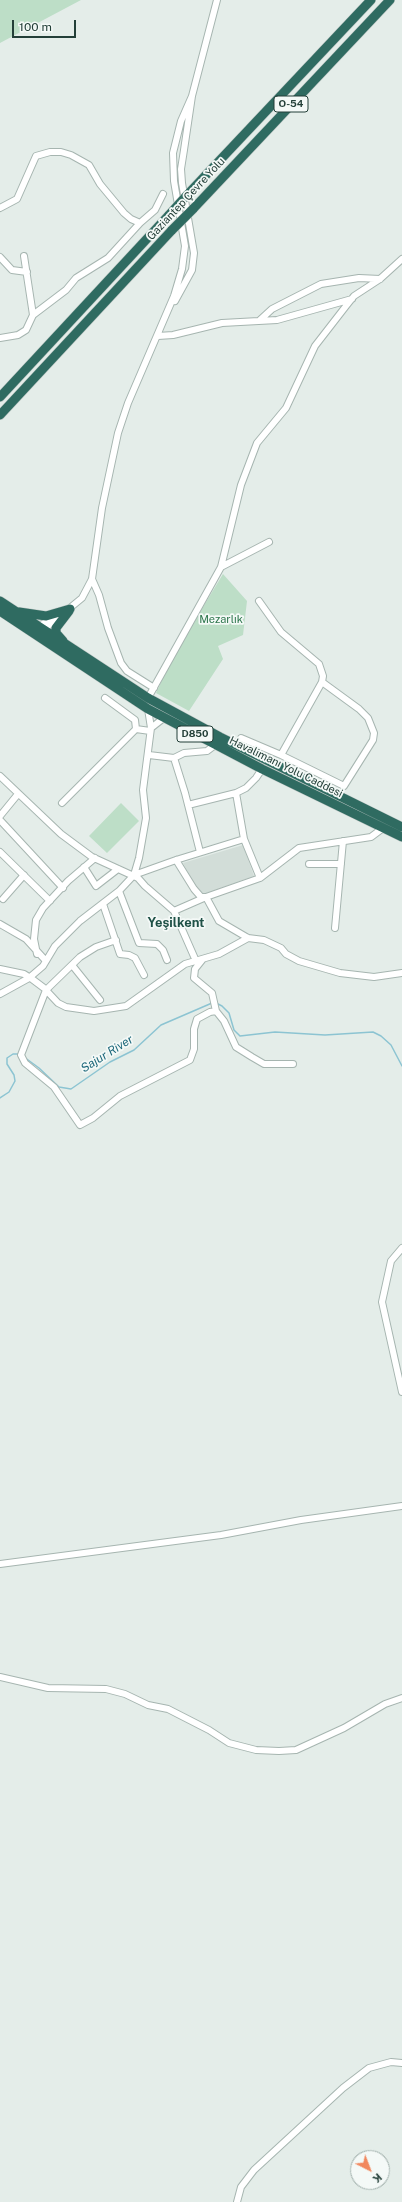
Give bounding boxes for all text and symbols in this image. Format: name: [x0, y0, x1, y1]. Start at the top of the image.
scale bar: [14, 12, 78, 38]
text: 100 m: [19, 20, 52, 34]
road number: O-54: [274, 96, 308, 112]
street label: Gaziantep Çevre Yolu: [144, 155, 228, 243]
park label: Mezarlık: [199, 613, 243, 627]
road number: D850: [177, 726, 213, 742]
street label: Havalimanı Yolu Caddesi: [227, 734, 345, 800]
district label: Yeşilkent: [147, 915, 205, 931]
water label: Sajur River: [78, 1032, 136, 1076]
north arrow: [350, 2150, 390, 2190]
text: K: [370, 2171, 384, 2185]

